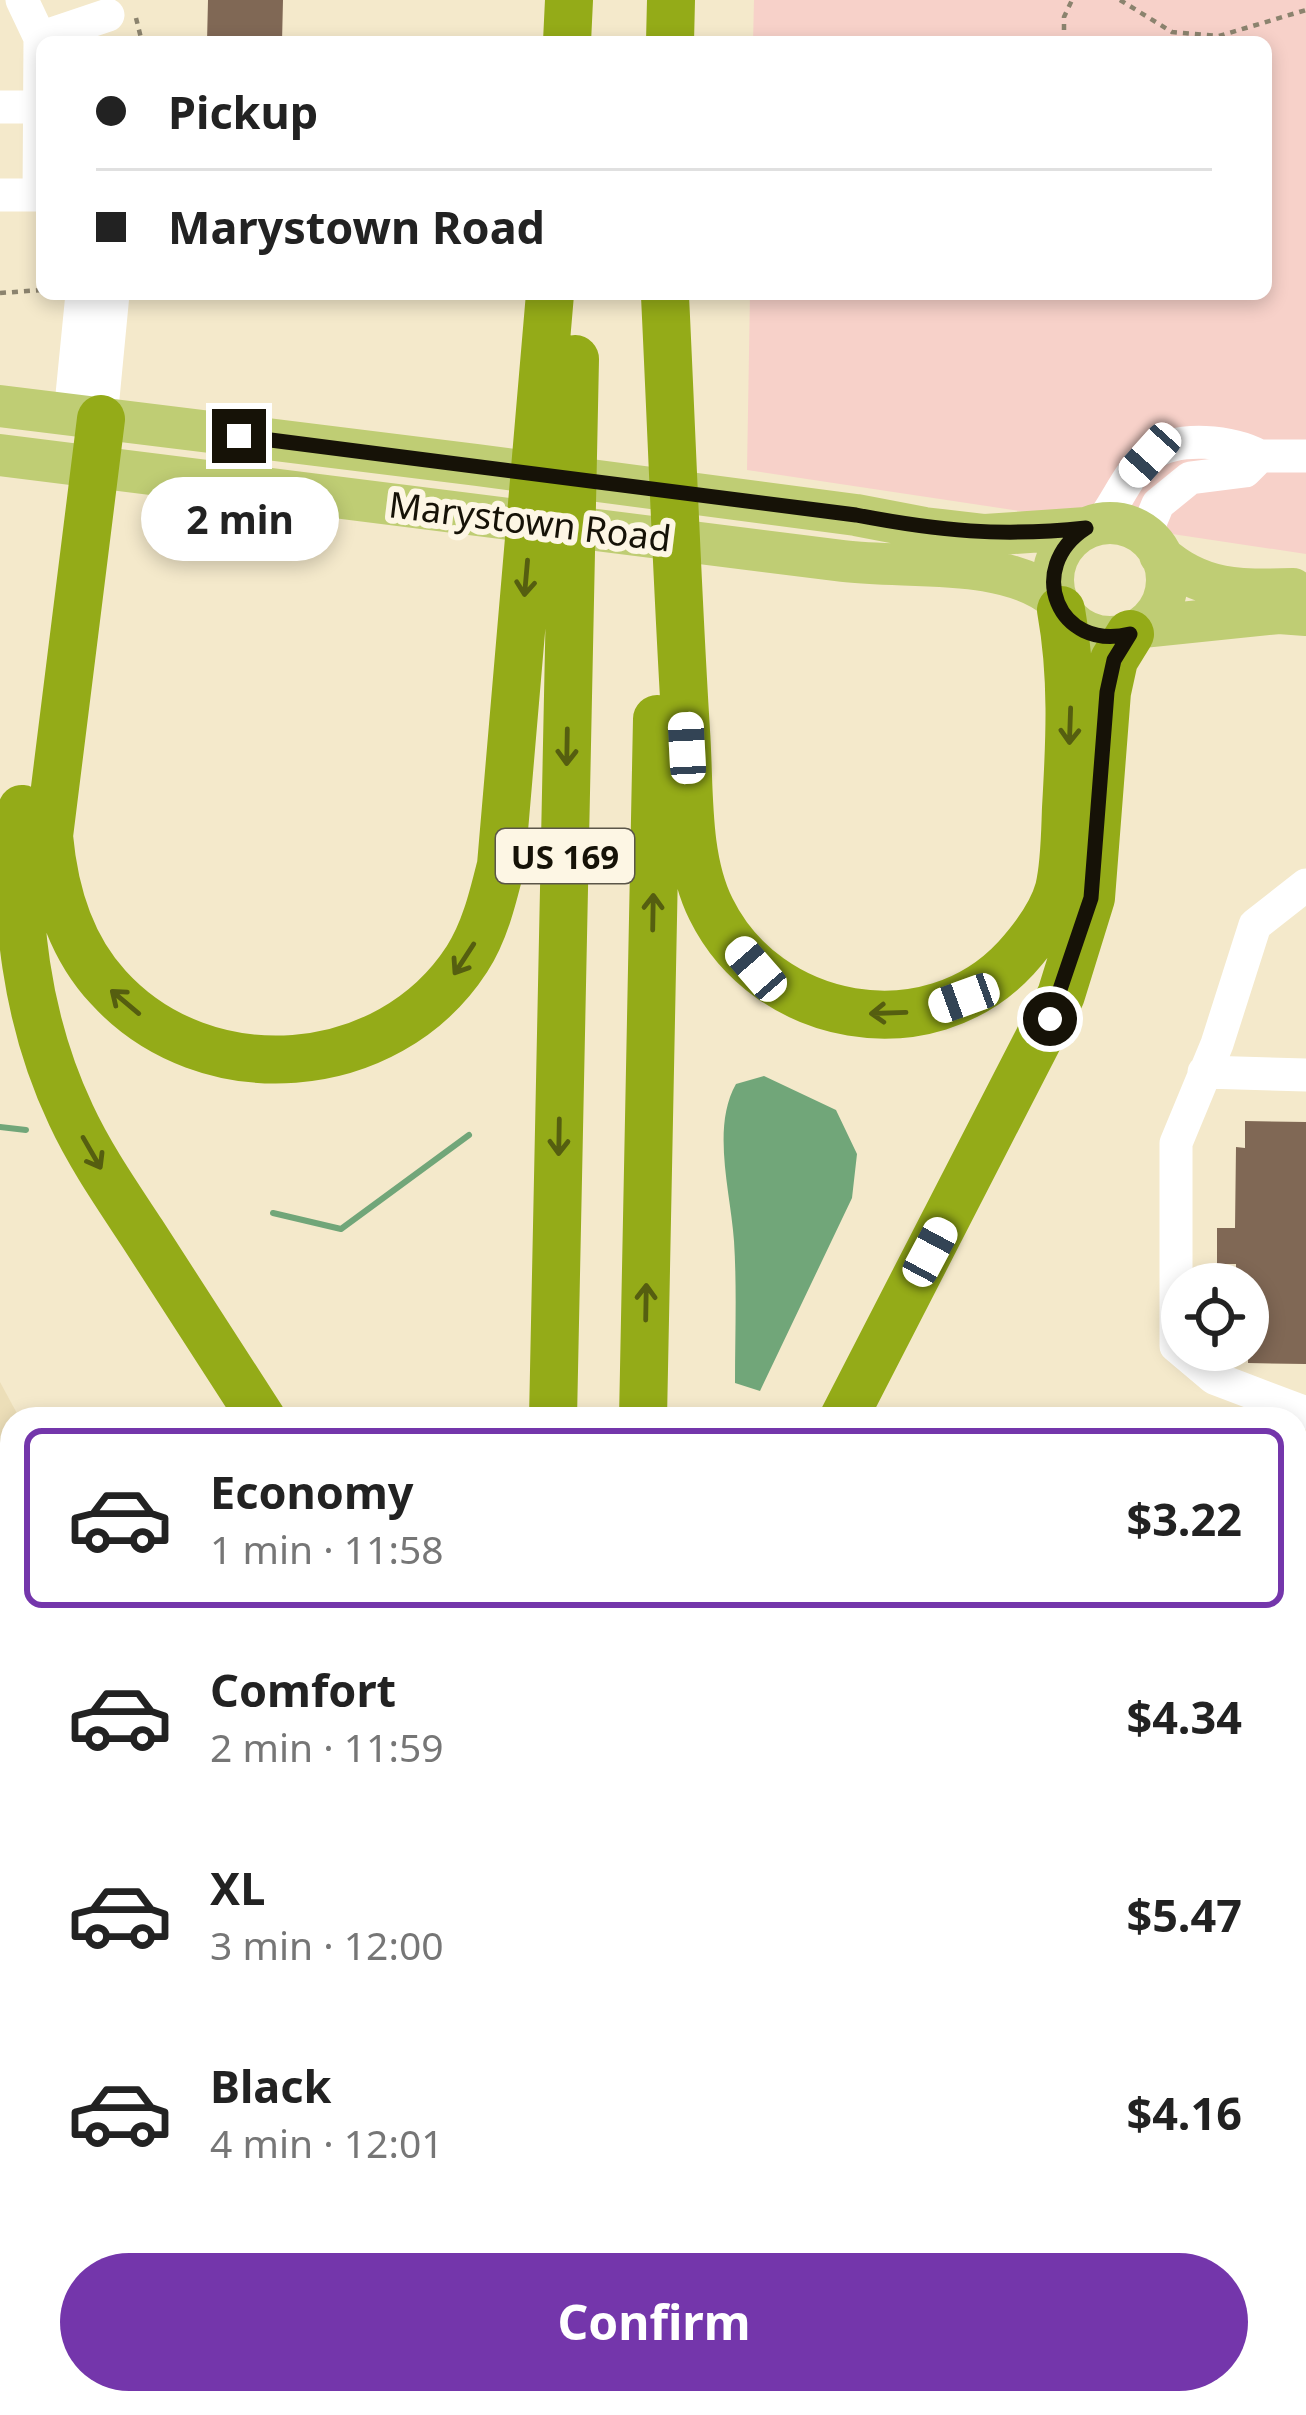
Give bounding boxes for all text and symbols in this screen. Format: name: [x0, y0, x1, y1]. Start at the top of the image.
text: Pickup: [168, 81, 318, 142]
text: Marystown Road: [168, 196, 545, 257]
route end: [212, 409, 266, 463]
car: [1113, 416, 1187, 494]
callout: 2 min: [140, 478, 338, 562]
street label: Marystown Road: [386, 479, 674, 563]
text: 2 min: [186, 492, 294, 545]
one-way arrow: [514, 558, 537, 597]
one-way arrow: [1058, 706, 1081, 745]
car: [667, 711, 707, 785]
one-way arrow: [555, 727, 578, 766]
road number: US 169: [496, 829, 634, 883]
one-way arrow: [642, 893, 665, 932]
car: [719, 930, 793, 1008]
one-way arrow: [452, 941, 476, 975]
car: [924, 969, 1004, 1027]
one-way arrow: [110, 989, 141, 1017]
route start: [1023, 992, 1077, 1046]
one-way arrow: [869, 1002, 908, 1025]
one-way arrow: [548, 1117, 570, 1156]
one-way arrow: [80, 1134, 104, 1169]
car: [897, 1212, 963, 1292]
map controls: [1161, 1263, 1269, 1371]
button: locate: [1161, 1263, 1269, 1371]
one-way arrow: [634, 1283, 657, 1322]
text: Economy: [210, 1461, 414, 1522]
icon: car: [66, 1464, 174, 1572]
text: $3.22: [1126, 1488, 1242, 1549]
text: 1 min · 11:58: [210, 1522, 444, 1575]
text: Comfort: [210, 1659, 396, 1720]
icon: car: [66, 1662, 174, 1770]
text: $4.34: [1126, 1686, 1242, 1747]
text: 2 min · 11:59: [210, 1720, 444, 1773]
text: XL: [210, 1857, 265, 1918]
icon: car: [66, 1860, 174, 1968]
text: $5.47: [1126, 1884, 1242, 1945]
text: 3 min · 12:00: [210, 1918, 444, 1971]
text: Black: [210, 2055, 331, 2116]
icon: car: [66, 2058, 174, 2166]
text: $4.16: [1126, 2082, 1242, 2143]
text: 4 min · 12:01: [210, 2116, 444, 2169]
button: Confirm: [60, 2253, 1248, 2391]

